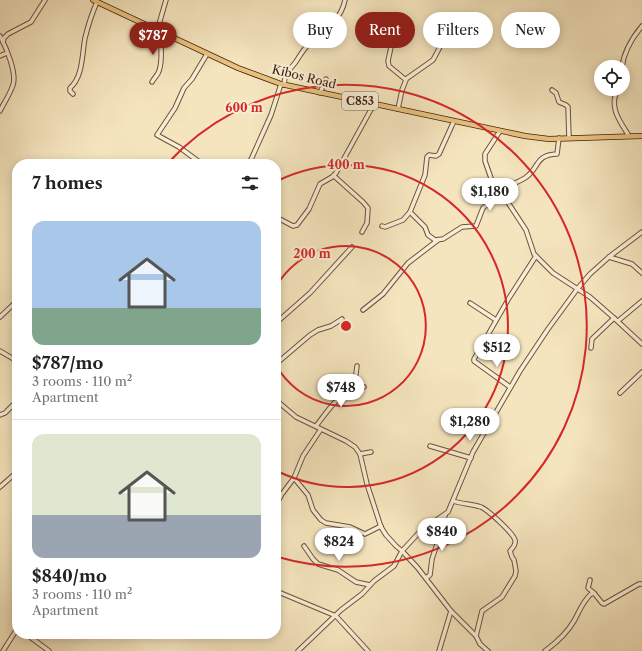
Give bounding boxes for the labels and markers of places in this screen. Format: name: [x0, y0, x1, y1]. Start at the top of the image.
pin: $787: [129, 22, 177, 56]
pin: $1,180: [457, 178, 523, 212]
centre of rings: [339, 319, 353, 333]
pin: $512: [473, 334, 521, 368]
pin: $748: [317, 374, 365, 408]
pin: $1,280: [437, 408, 503, 442]
pin: $840: [418, 518, 466, 552]
pin: $824: [315, 528, 363, 562]

